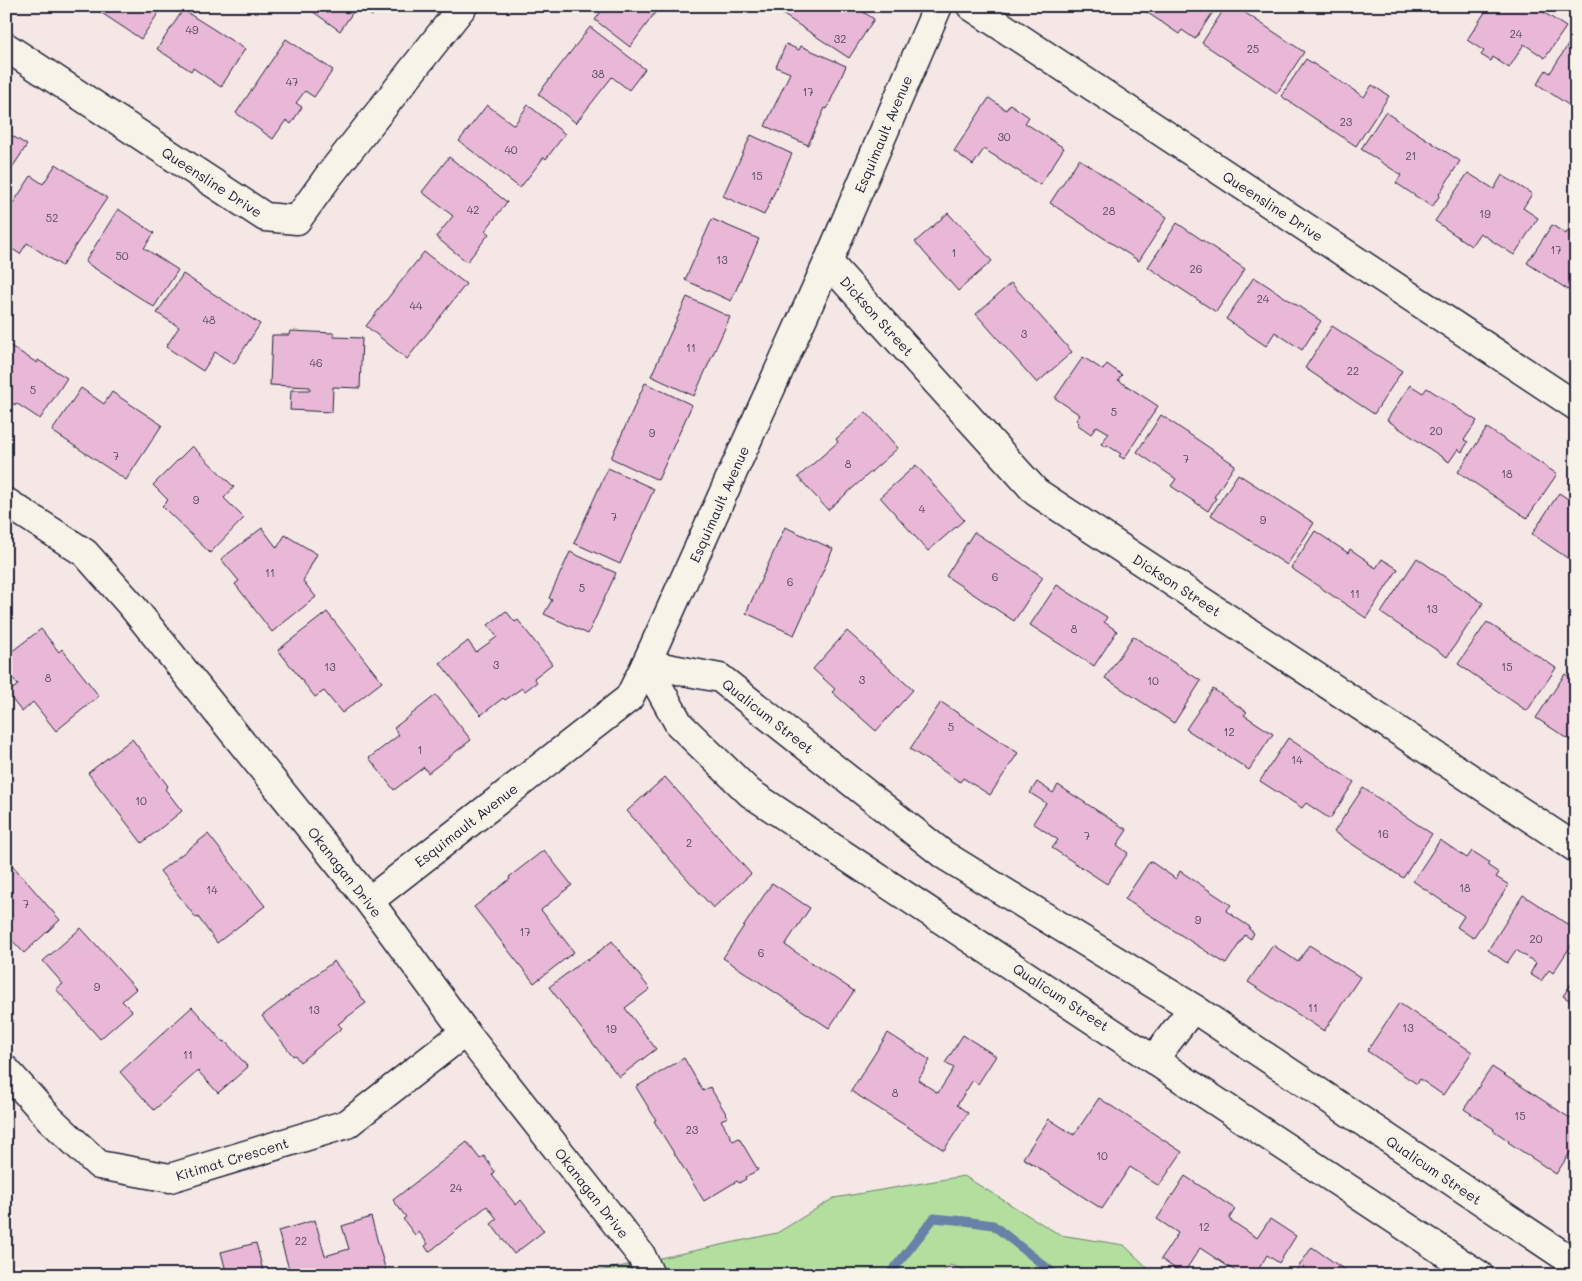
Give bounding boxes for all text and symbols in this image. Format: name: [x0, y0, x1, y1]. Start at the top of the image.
house number: 49: [186, 22, 199, 37]
house number: 24: [1510, 26, 1523, 41]
house number: 32: [834, 31, 846, 46]
house number: 25: [1247, 41, 1259, 56]
house number: 38: [591, 66, 605, 81]
street label: Esquimault Avenue: [850, 72, 916, 196]
house number: 47: [286, 74, 298, 89]
house number: 17: [802, 84, 814, 99]
house number: 23: [1340, 114, 1353, 129]
house number: 30: [997, 129, 1011, 144]
street label: Queensline Drive: [158, 142, 266, 222]
house number: 40: [504, 142, 518, 157]
house number: 21: [1405, 148, 1417, 163]
street label: Queensline Drive: [1219, 166, 1327, 246]
house number: 15: [751, 168, 763, 183]
house number: 42: [467, 202, 479, 217]
house number: 28: [1103, 203, 1116, 218]
house number: 19: [1479, 206, 1491, 221]
house number: 52: [46, 210, 58, 225]
house number: 17: [1550, 242, 1562, 257]
house number: 1: [952, 245, 956, 260]
house number: 50: [115, 248, 129, 263]
house number: 13: [716, 252, 728, 267]
house number: 26: [1190, 261, 1202, 276]
street label: Dickson Street: [836, 272, 918, 360]
house number: 24: [1257, 291, 1270, 306]
house number: 44: [410, 298, 423, 313]
house number: 48: [202, 312, 216, 327]
house number: 3: [1021, 326, 1028, 341]
house number: 11: [686, 340, 696, 355]
house number: 46: [309, 355, 323, 370]
house number: 22: [1347, 363, 1359, 378]
house number: 5: [30, 382, 36, 397]
house number: 5: [1111, 404, 1117, 419]
house number: 20: [1430, 423, 1443, 438]
house number: 9: [649, 425, 656, 440]
street label: Esquimault Avenue: [685, 443, 753, 565]
house number: 7: [113, 448, 119, 463]
house number: 7: [1183, 451, 1189, 466]
house number: 8: [845, 456, 852, 471]
house number: 18: [1501, 466, 1513, 481]
house number: 9: [193, 492, 200, 507]
house number: 4: [919, 501, 926, 516]
house number: 7: [611, 509, 617, 524]
house number: 9: [1260, 512, 1267, 527]
street label: Dickson Street: [1129, 549, 1225, 621]
house number: 11: [265, 565, 275, 580]
house number: 6: [992, 569, 998, 584]
house number: 6: [787, 574, 793, 589]
house number: 5: [579, 580, 585, 595]
house number: 11: [1350, 586, 1360, 601]
house number: 13: [1426, 601, 1438, 616]
house number: 8: [1071, 621, 1078, 636]
house number: 3: [493, 657, 500, 672]
house number: 13: [324, 659, 336, 674]
house number: 15: [1501, 659, 1513, 674]
house number: 8: [45, 670, 52, 685]
house number: 3: [859, 672, 866, 687]
house number: 10: [1147, 673, 1159, 688]
street label: Qualicum Street: [718, 674, 818, 758]
house number: 5: [948, 719, 954, 734]
house number: 12: [1223, 724, 1235, 739]
house number: 1: [418, 742, 422, 757]
house number: 14: [1291, 752, 1303, 767]
street label: Esquimault Avenue: [411, 779, 521, 871]
house number: 10: [135, 793, 147, 808]
street label: Okanagan Drive: [304, 823, 386, 921]
house number: 16: [1377, 826, 1389, 841]
house number: 7: [1084, 828, 1090, 843]
house number: 2: [686, 835, 692, 850]
house number: 18: [1459, 880, 1471, 895]
house number: 14: [206, 882, 218, 897]
house number: 7: [23, 896, 29, 911]
house number: 9: [1195, 912, 1202, 927]
house number: 17: [519, 924, 531, 939]
house number: 20: [1530, 931, 1543, 946]
house number: 6: [758, 945, 764, 960]
street label: Qualicum Street: [1009, 959, 1113, 1035]
house number: 9: [94, 979, 101, 994]
house number: 11: [1308, 1000, 1318, 1015]
house number: 13: [308, 1002, 320, 1017]
house number: 13: [1402, 1020, 1414, 1035]
house number: 19: [605, 1021, 617, 1036]
house number: 11: [183, 1047, 193, 1062]
house number: 8: [892, 1085, 899, 1100]
house number: 15: [1514, 1108, 1526, 1123]
house number: 23: [686, 1122, 699, 1137]
street label: Qualicum Street: [1383, 1131, 1485, 1209]
street label: Kitimat Crescent: [173, 1133, 291, 1185]
street label: Okanagan Drive: [551, 1144, 633, 1242]
house number: 10: [1096, 1148, 1108, 1163]
house number: 24: [450, 1180, 463, 1195]
house number: 12: [1198, 1219, 1210, 1234]
house number: 22: [295, 1233, 307, 1248]

